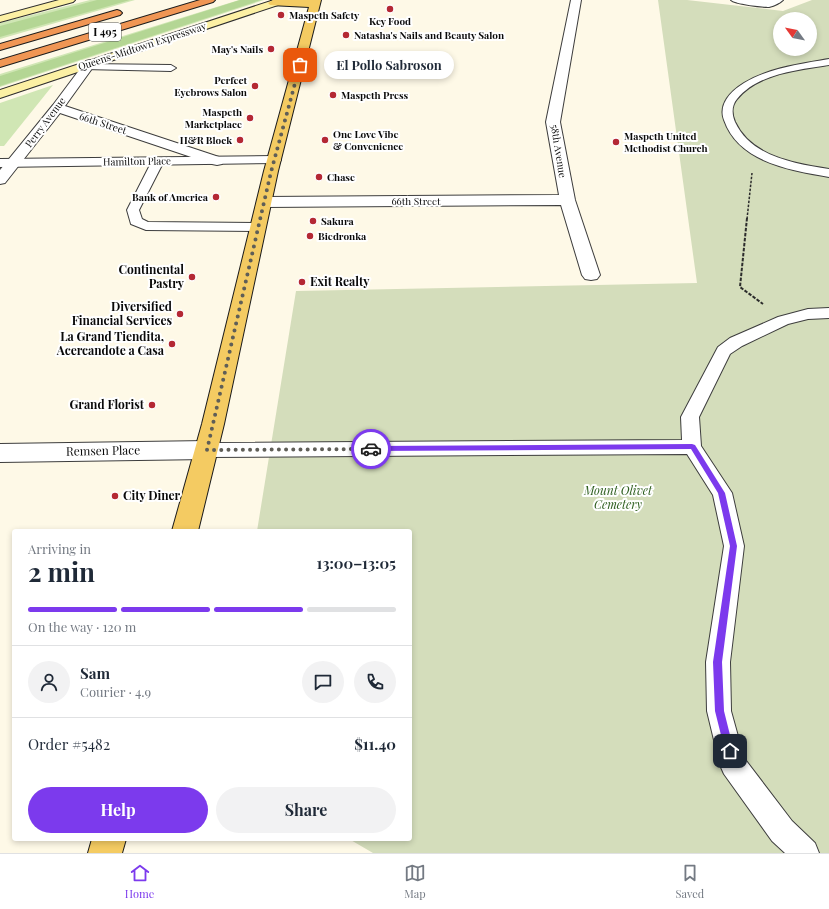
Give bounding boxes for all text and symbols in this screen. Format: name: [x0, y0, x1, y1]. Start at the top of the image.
marker: Key Food: [385, 4, 395, 14]
place label: Maspeth Safety: [289, 8, 360, 22]
marker: Maspeth Safety: [276, 10, 286, 20]
north arrow: [773, 12, 817, 56]
map controls: [773, 12, 817, 56]
place label: Key Food: [369, 14, 411, 28]
street label: Queens-Midtown Expressway: [76, 19, 208, 73]
road number: I 495: [89, 23, 121, 41]
place label: Natasha's Nails and Beauty Salon: [354, 28, 505, 42]
marker: Natasha's Nails and Beauty Salon: [341, 30, 351, 40]
place label: May's Nails: [212, 42, 263, 56]
marker: May's Nails: [266, 44, 276, 54]
pin: [283, 48, 317, 82]
callout: El Pollo Sabroson: [324, 51, 454, 79]
icon: bag: [289, 54, 311, 76]
text: El Pollo Sabroson: [336, 56, 442, 73]
place label: Perfect Eyebrows Salon: [174, 73, 248, 99]
marker: Perfect Eyebrows Salon: [250, 81, 260, 91]
place label: Maspeth Press: [341, 88, 409, 102]
marker: Maspeth Press: [328, 90, 338, 100]
street label: Perry Avenue: [21, 94, 69, 150]
place label: Maspeth Marketplace: [185, 105, 242, 131]
street label: 66th Street: [77, 109, 129, 137]
marker: Maspeth Marketplace: [245, 113, 255, 123]
street label: 58th Avenue: [548, 123, 570, 179]
place label: One Love Vibe & Convenience: [333, 127, 403, 153]
place label: Maspeth United Methodist Church: [624, 129, 708, 155]
place label: H&R Block: [180, 133, 232, 147]
marker: H&R Block: [235, 135, 245, 145]
marker: One Love Vibe & Convenience: [320, 135, 330, 145]
marker: Maspeth United Methodist Church: [611, 137, 621, 147]
street label: Hamilton Place: [103, 153, 171, 169]
place label: Chase: [327, 170, 355, 184]
marker: Chase: [314, 172, 324, 182]
place label: Bank of America: [132, 190, 209, 204]
marker: Bank of America: [211, 192, 221, 202]
street label: 66th Street: [391, 194, 441, 208]
place label: Sakura: [321, 214, 355, 228]
marker: Sakura: [308, 216, 318, 226]
place label: Biedronka: [318, 229, 367, 243]
marker: Biedronka: [305, 231, 315, 241]
place label: Continental Pastry: [119, 261, 185, 291]
marker: Continental Pastry: [187, 272, 197, 282]
place label: Exit Realty: [310, 273, 370, 289]
marker: Exit Realty: [297, 277, 307, 287]
place label: Diversified Financial Services: [72, 298, 172, 328]
marker: Diversified Financial Services: [175, 309, 185, 319]
place label: La Grand Tiendita, Acercandote a Casa: [56, 328, 165, 358]
marker: La Grand Tiendita, Acercandote a Casa: [167, 339, 177, 349]
place label: Grand Florist: [69, 396, 145, 412]
marker: Grand Florist: [147, 400, 157, 410]
courier: [351, 429, 391, 469]
icon: car: [360, 438, 382, 460]
street label: Remsen Place: [66, 441, 140, 459]
park label: Mount Olivet Cemetery: [583, 482, 653, 512]
place label: City Diner: [123, 487, 181, 503]
marker: City Diner: [110, 491, 120, 501]
text: Arriving in: [28, 540, 91, 557]
text: 13:00–13:05: [317, 553, 396, 573]
text: 2 min: [28, 554, 95, 589]
text: On the way · 120 m: [28, 618, 136, 635]
button: person: [28, 661, 70, 703]
button: chat: [302, 661, 344, 703]
button: phone: [354, 661, 396, 703]
text: Sam: [80, 663, 110, 683]
text: Courier · 4.9: [80, 683, 151, 700]
text: Order #5482: [28, 734, 110, 754]
text: $11.40: [354, 734, 396, 754]
pin: [713, 734, 747, 768]
icon: home: [719, 740, 741, 762]
button: Help: [28, 787, 208, 833]
button: Share: [216, 787, 396, 833]
tab: Home: [125, 862, 154, 901]
tab: Map: [404, 862, 426, 901]
tab: Saved: [676, 862, 704, 901]

